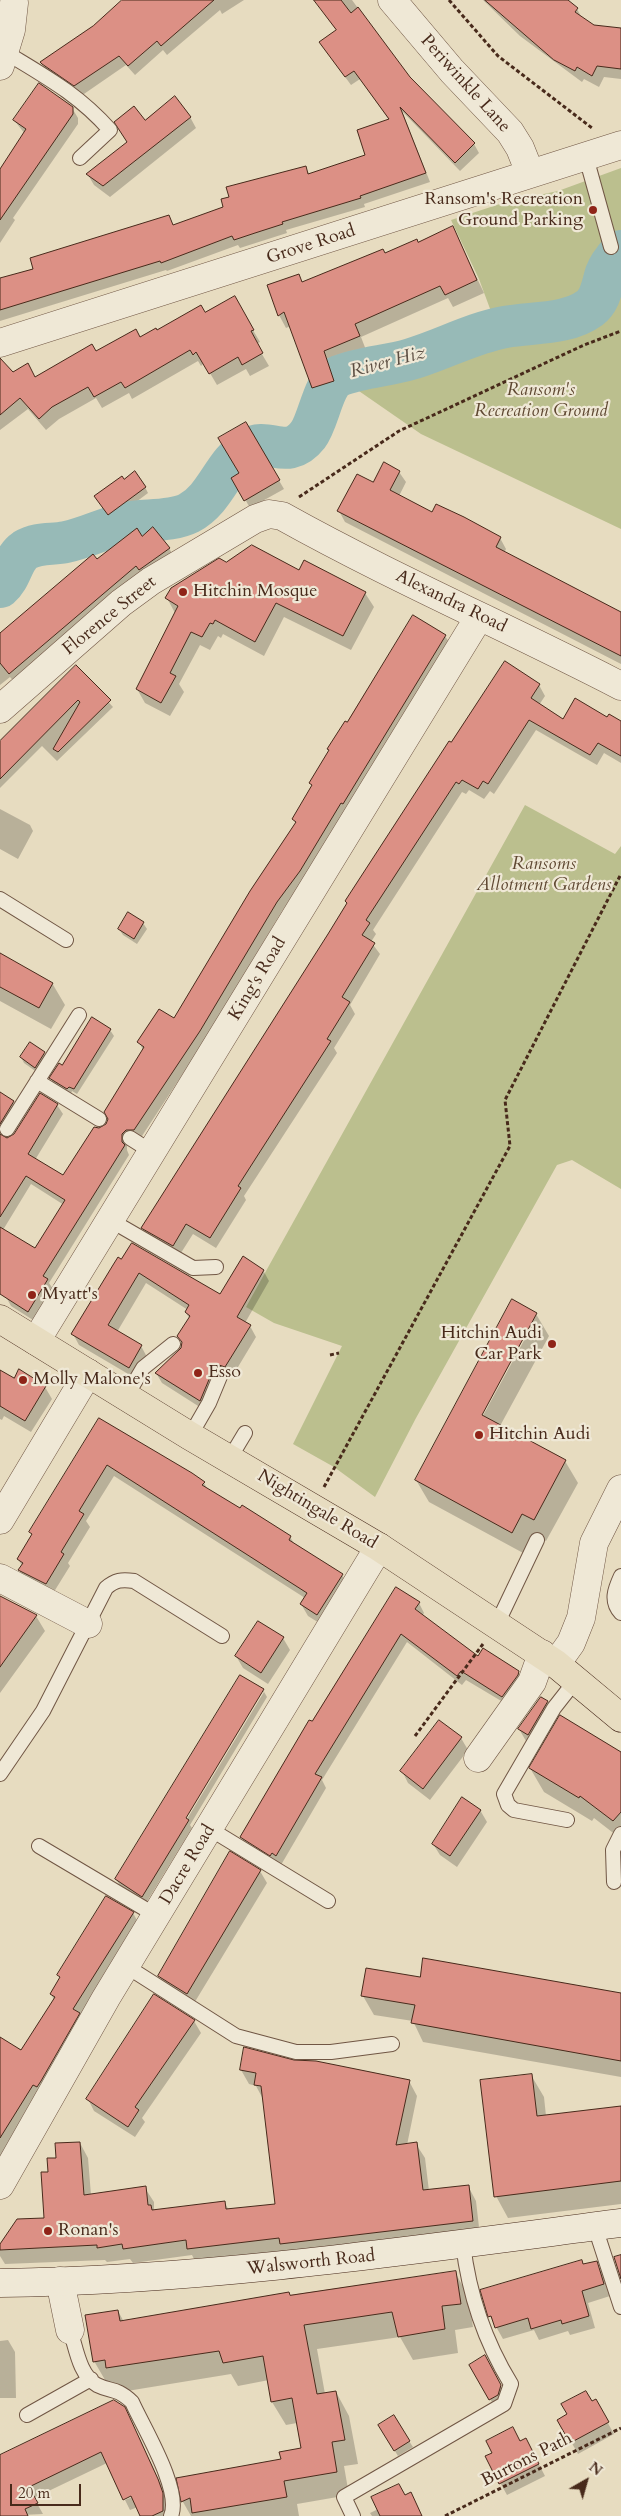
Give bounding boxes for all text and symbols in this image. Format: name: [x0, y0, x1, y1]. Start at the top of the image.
street label: Periwinkle Lane: [415, 31, 515, 137]
place label: Ransom's Recreation Ground Parking: [425, 189, 583, 232]
marker: Ransom's Recreation Ground Parking: [587, 204, 599, 216]
street label: Grove Road: [264, 220, 358, 270]
water label: River Hiz: [348, 342, 428, 384]
park label: Ransom's Recreation Ground: [474, 380, 608, 422]
street label: Alexandra Road: [392, 566, 510, 638]
street label: Florence Street: [59, 572, 161, 660]
place label: Hitchin Mosque: [193, 581, 317, 603]
marker: Hitchin Mosque: [177, 586, 189, 598]
park label: Ransoms Allotment Gardens: [476, 854, 612, 896]
street label: King's Road: [225, 933, 291, 1025]
place label: Myatt's: [42, 1284, 98, 1306]
marker: Myatt's: [26, 1289, 38, 1301]
place label: Hitchin Audi Car Park: [441, 1323, 542, 1366]
marker: Hitchin Audi Car Park: [546, 1338, 558, 1350]
place label: Esso: [208, 1362, 241, 1384]
marker: Esso: [192, 1367, 204, 1379]
place label: Molly Malone's: [33, 1369, 151, 1391]
marker: Molly Malone's: [17, 1374, 29, 1386]
place label: Hitchin Audi: [489, 1424, 590, 1446]
marker: Hitchin Audi: [473, 1429, 485, 1441]
street label: Nightingale Road: [253, 1466, 381, 1554]
street label: Dacre Road: [156, 1821, 220, 1909]
place label: Ronan's: [58, 2220, 119, 2242]
marker: Ronan's: [42, 2225, 54, 2237]
street label: Walsworth Road: [246, 2246, 376, 2280]
street label: Burtons Path: [478, 2428, 576, 2492]
north arrow: [561, 2456, 611, 2506]
text: N: [585, 2458, 606, 2480]
scale bar: [12, 2474, 84, 2506]
text: 20 m: [18, 2483, 50, 2503]

